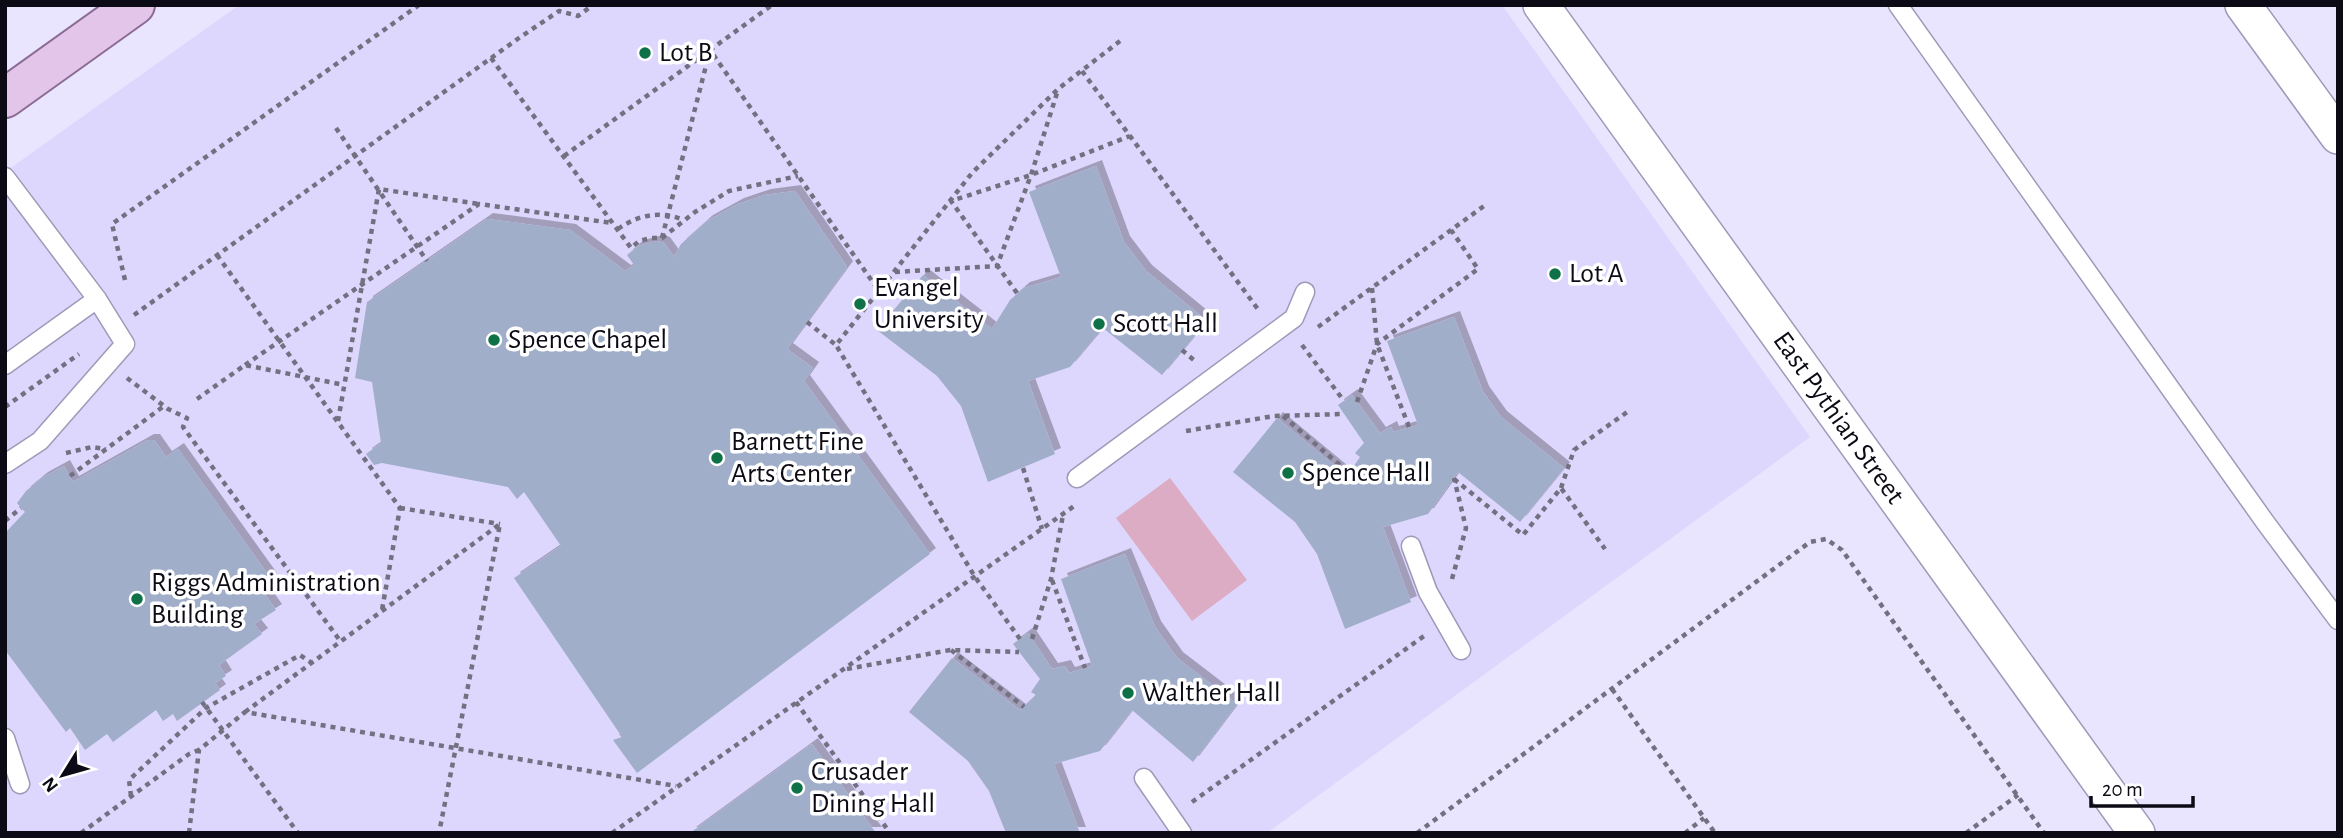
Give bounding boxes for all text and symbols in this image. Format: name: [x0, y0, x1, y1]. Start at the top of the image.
place label: Lot B: [659, 39, 713, 67]
marker: Lot B: [637, 45, 653, 61]
place label: Lot A: [1569, 260, 1624, 288]
marker: Lot A: [1547, 266, 1563, 282]
place label: Evangel University: [874, 274, 984, 334]
marker: Evangel University: [852, 296, 868, 312]
place label: Scott Hall: [1113, 310, 1218, 338]
marker: Scott Hall: [1091, 316, 1107, 332]
place label: Spence Chapel: [508, 326, 667, 354]
street label: East Pythian Street: [1767, 327, 1909, 509]
marker: Spence Chapel: [486, 332, 502, 348]
place label: Barnett Fine Arts Center: [731, 428, 864, 488]
marker: Barnett Fine Arts Center: [709, 450, 725, 466]
place label: Spence Hall: [1302, 459, 1431, 487]
marker: Spence Hall: [1280, 465, 1296, 481]
place label: Riggs Administration Building: [151, 569, 381, 629]
marker: Riggs Administration Building: [129, 591, 145, 607]
place label: Walther Hall: [1142, 679, 1281, 707]
marker: Walther Hall: [1120, 685, 1136, 701]
north arrow: [28, 740, 98, 810]
place label: Crusader Dining Hall: [811, 758, 935, 818]
scale bar: [2091, 764, 2192, 808]
text: N: [39, 773, 62, 795]
text: 20 m: [2102, 779, 2143, 800]
marker: Crusader Dining Hall: [789, 780, 805, 796]

